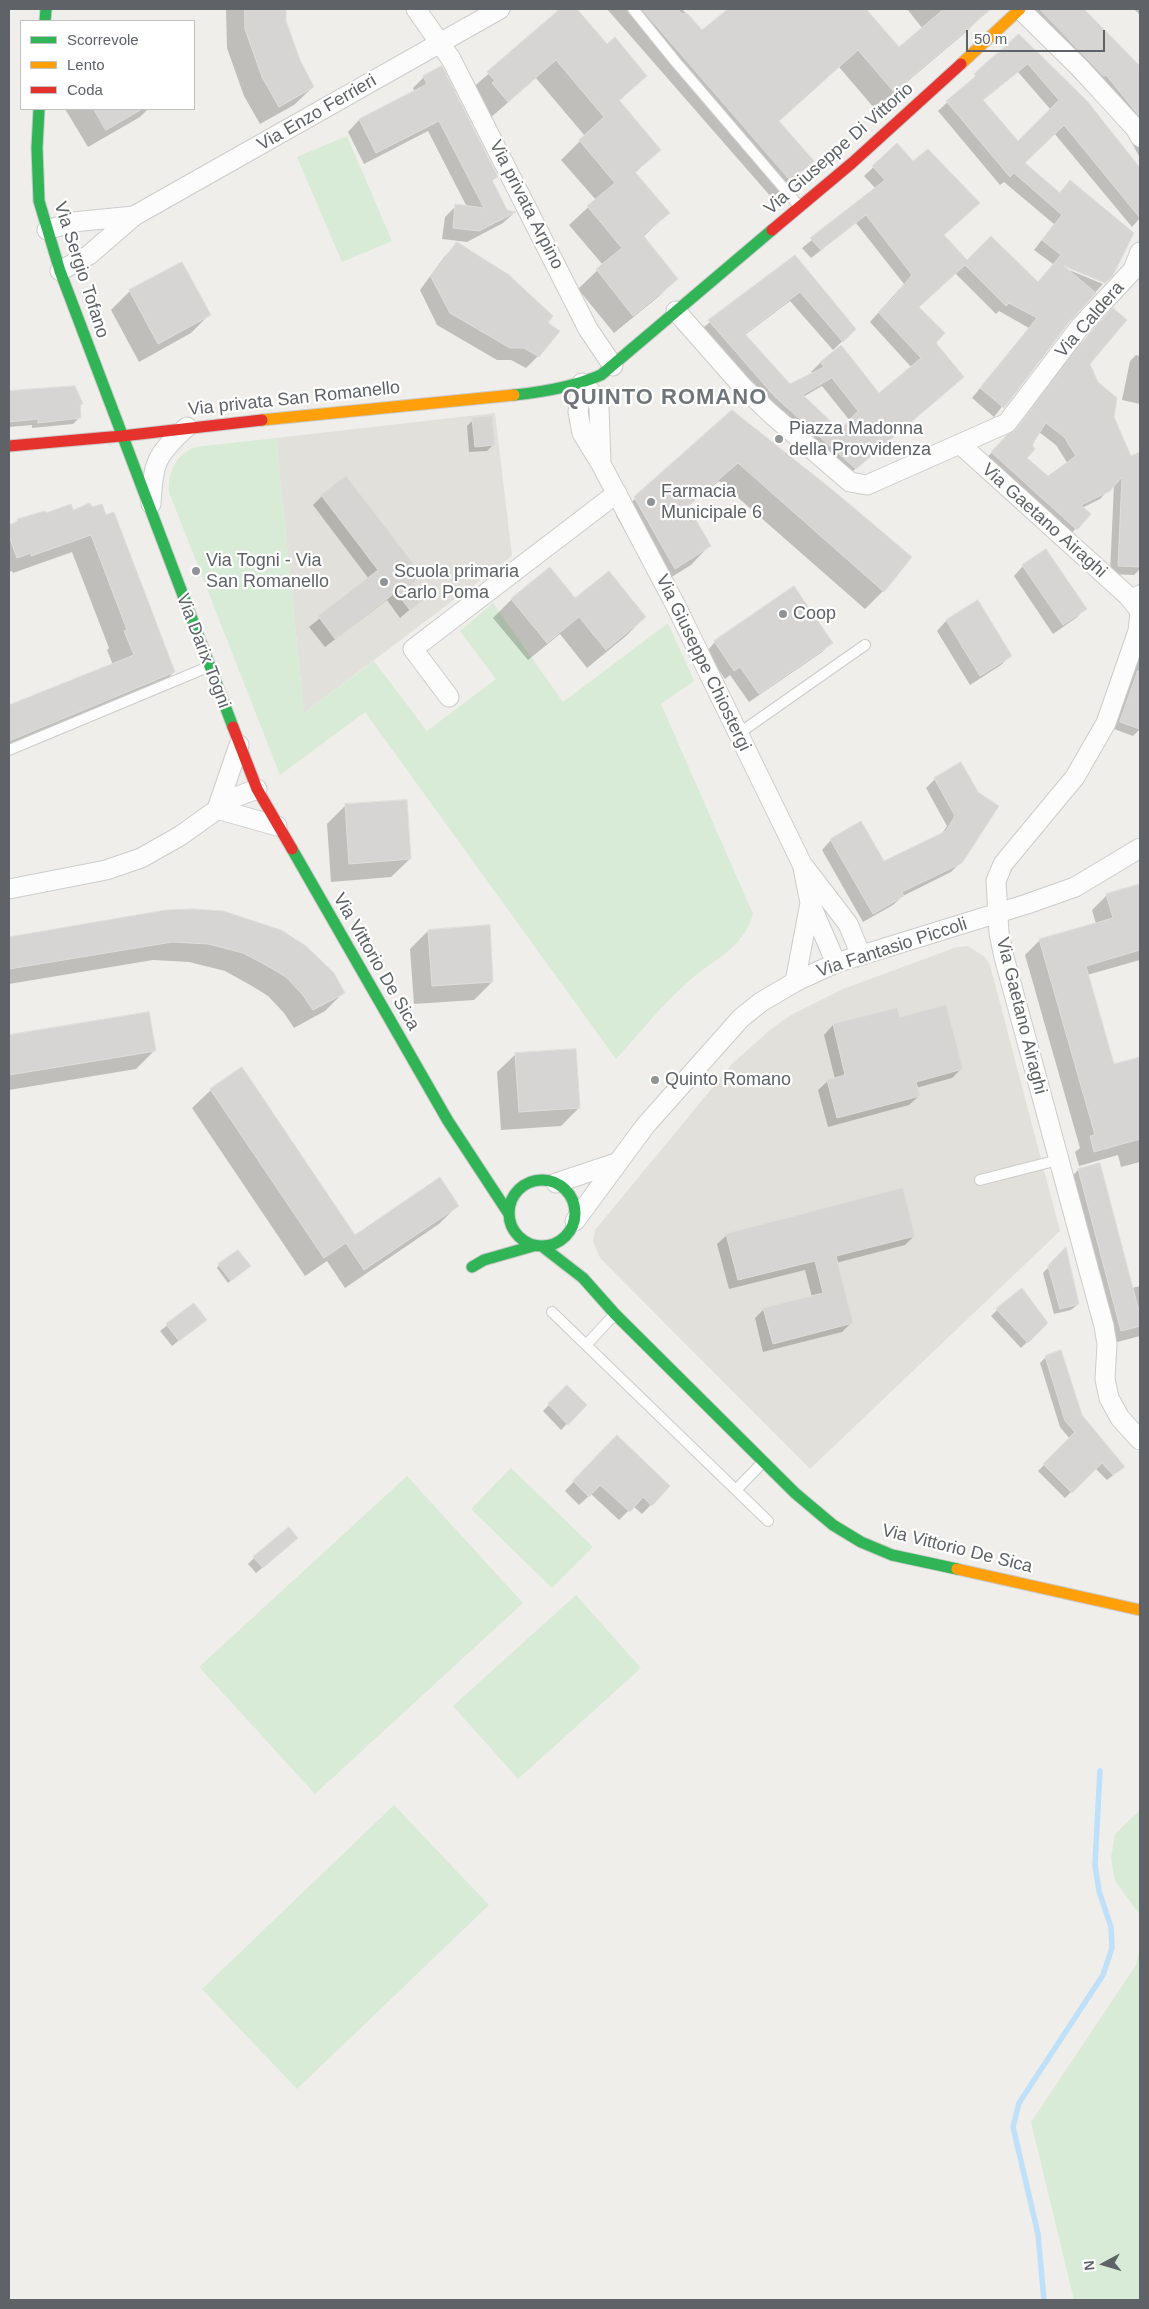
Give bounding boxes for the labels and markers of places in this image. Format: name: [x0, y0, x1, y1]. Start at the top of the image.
place label: Piazza Madonna della Provvidenza: [789, 418, 931, 460]
marker: Piazza Madonna della Provvidenza: [773, 433, 785, 445]
place label: Farmacia Municipale 6: [661, 481, 762, 524]
marker: Farmacia Municipale 6: [645, 496, 657, 508]
place label: Via Togni - Via San Romanello: [206, 550, 329, 592]
place label: Scuola primaria Carlo Poma: [394, 561, 519, 604]
marker: Via Togni - Via San Romanello: [190, 565, 202, 577]
marker: Scuola primaria Carlo Poma: [378, 576, 390, 588]
place label: Coop: [793, 603, 836, 625]
marker: Coop: [777, 608, 789, 620]
place label: Quinto Romano: [665, 1069, 791, 1091]
marker: Quinto Romano: [649, 1074, 661, 1086]

